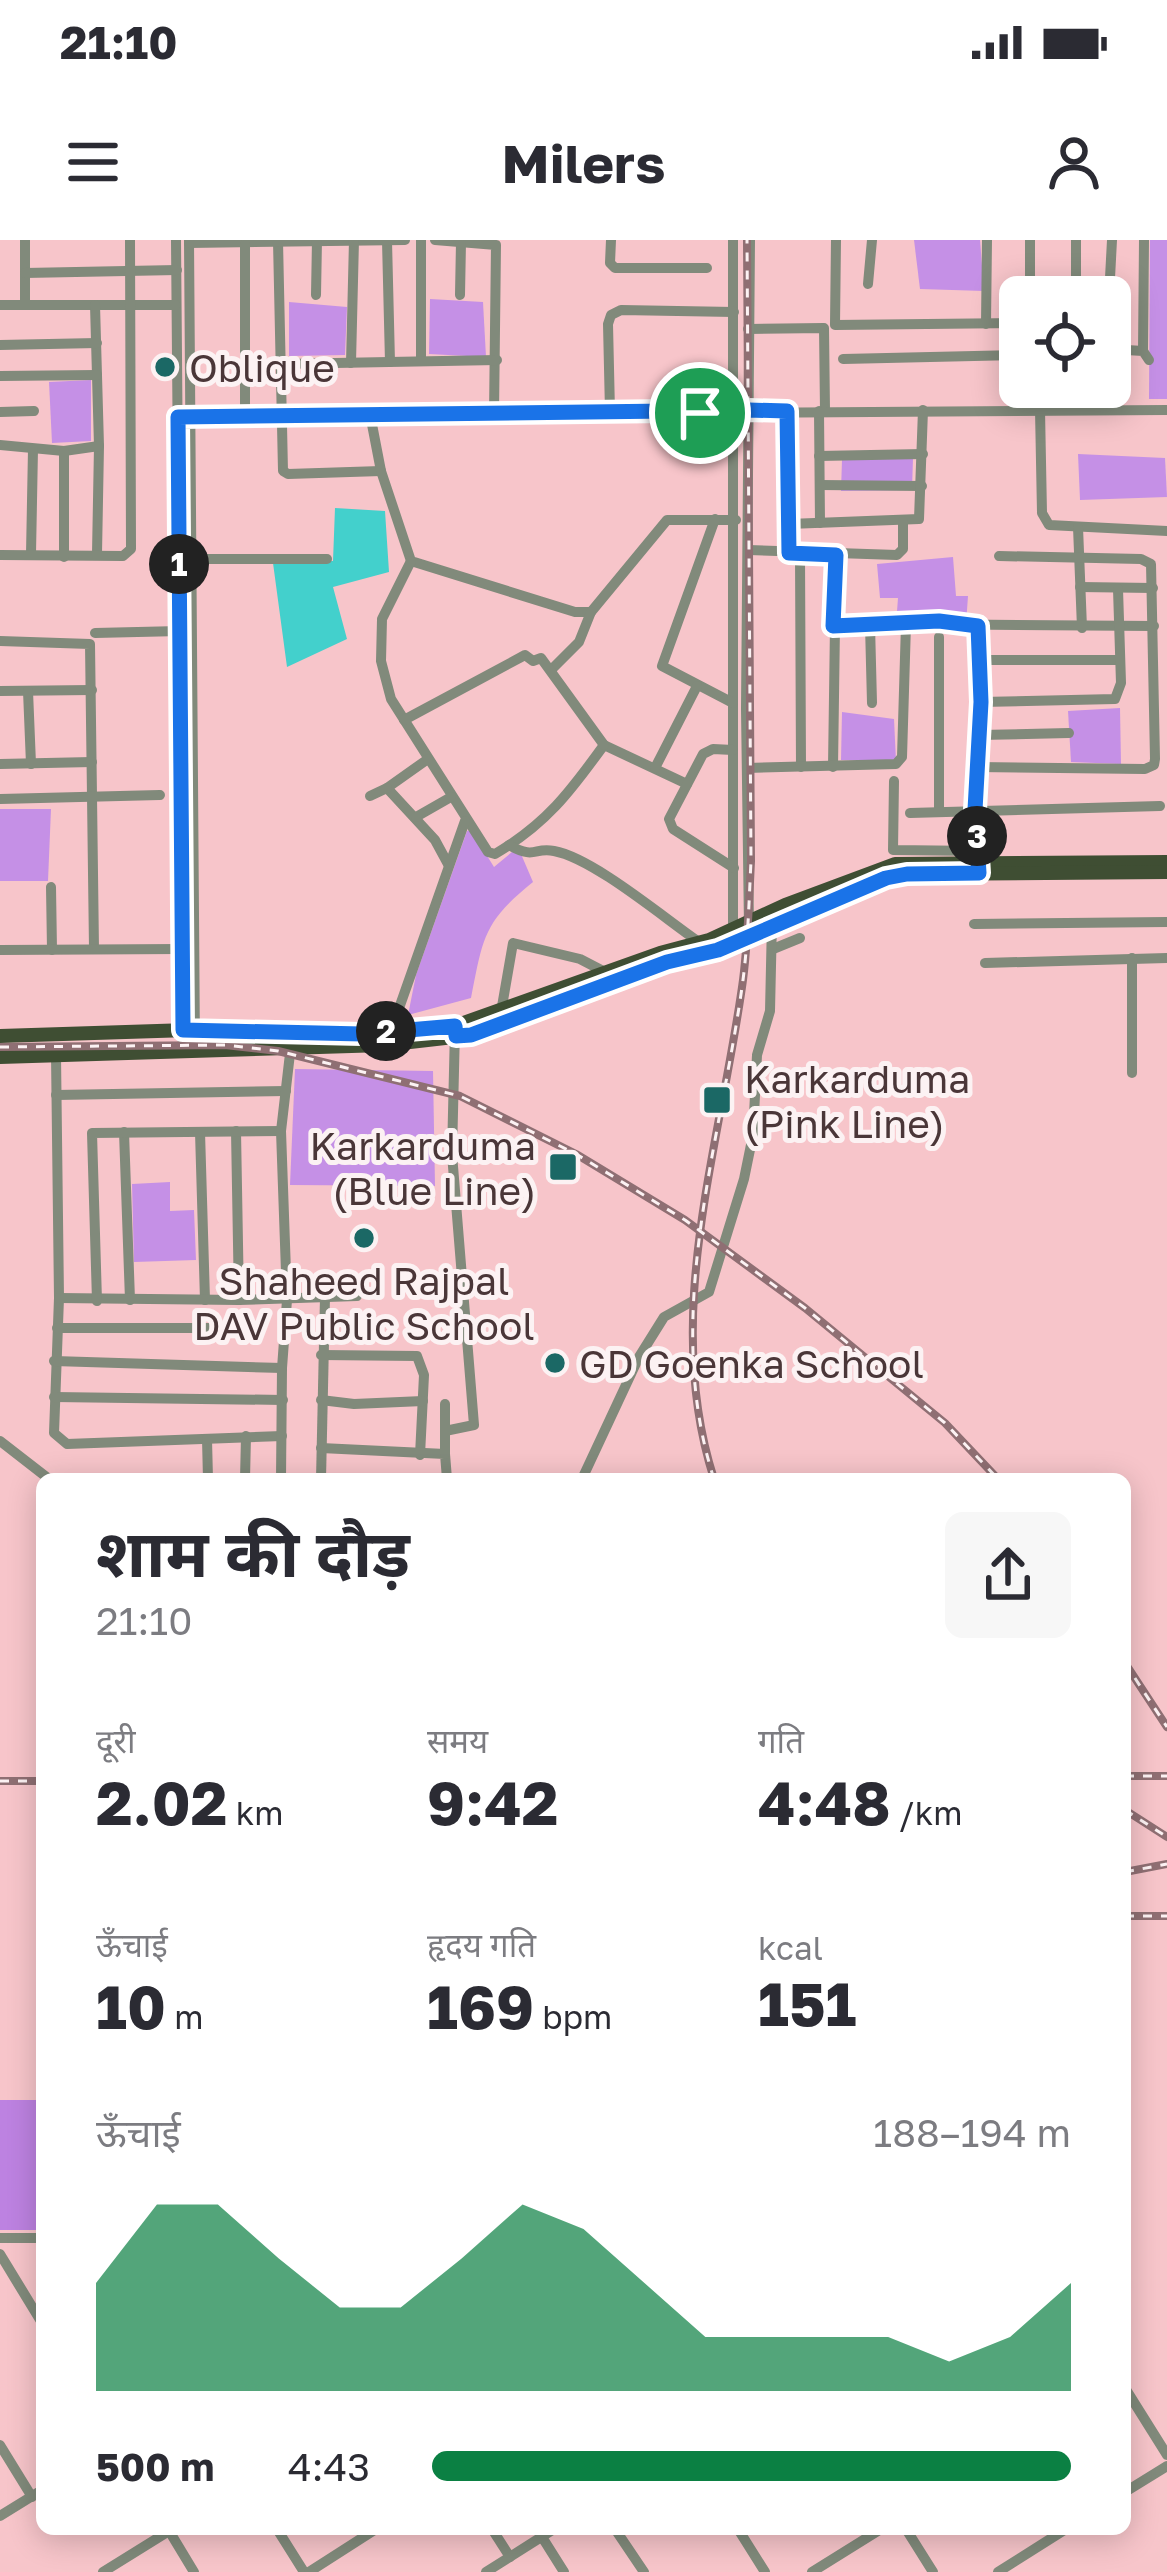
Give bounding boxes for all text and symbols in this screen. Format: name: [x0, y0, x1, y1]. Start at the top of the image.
text: 21:10: [60, 15, 177, 69]
icon: menu: [60, 129, 126, 195]
icon: person: [1041, 129, 1107, 195]
text: Milers: [502, 130, 665, 195]
map controls: [999, 276, 1131, 408]
button: locate: [999, 276, 1131, 408]
place label: Oblique: [189, 344, 335, 391]
marker: Oblique: [152, 354, 178, 380]
pin: [649, 362, 751, 464]
icon: arrive: [667, 380, 733, 446]
pin: 1: [149, 534, 209, 594]
text: 1: [171, 544, 188, 583]
pin: 3: [947, 806, 1007, 866]
text: 3: [967, 816, 987, 855]
pin: 2: [356, 1001, 416, 1061]
text: 2: [376, 1011, 396, 1050]
place label: Karkarduma (Pink Line): [744, 1055, 970, 1147]
marker: Karkarduma (Pink Line): [701, 1084, 733, 1116]
place label: Karkarduma (Blue Line): [310, 1122, 536, 1214]
marker: Karkarduma (Blue Line): [547, 1151, 579, 1183]
marker: Shaheed Rajpal DAV Public School: [351, 1225, 377, 1251]
place label: Shaheed Rajpal DAV Public School: [193, 1257, 535, 1349]
place label: GD Goenka School: [579, 1340, 924, 1387]
marker: GD Goenka School: [542, 1350, 568, 1376]
text: शाम की दौड़: [96, 1512, 410, 1592]
button: share: [945, 1512, 1071, 1638]
text: 21:10: [96, 1597, 192, 1644]
text: दूरी: [96, 1721, 136, 1760]
text: समय: [427, 1721, 488, 1760]
text: गति: [758, 1721, 804, 1760]
text: 2.02: [96, 1766, 227, 1838]
text: 9:42: [427, 1766, 558, 1838]
text: 4:48: [758, 1766, 891, 1838]
text: km: [227, 1793, 284, 1832]
text: /km: [891, 1793, 963, 1832]
text: ऊँचाई: [96, 1925, 168, 1964]
text: हृदय गति: [427, 1925, 536, 1964]
text: kcal: [758, 1928, 823, 1967]
text: 151: [758, 1967, 856, 2039]
text: 10: [96, 1970, 166, 2042]
text: 169: [427, 1970, 534, 2042]
text: m: [166, 1997, 203, 2036]
text: bpm: [534, 1997, 612, 2036]
text: ऊँचाई: [96, 2109, 181, 2156]
text: 188–194 m: [873, 2109, 1071, 2156]
text: 500 m: [96, 2443, 214, 2490]
text: 4:43: [288, 2443, 370, 2490]

